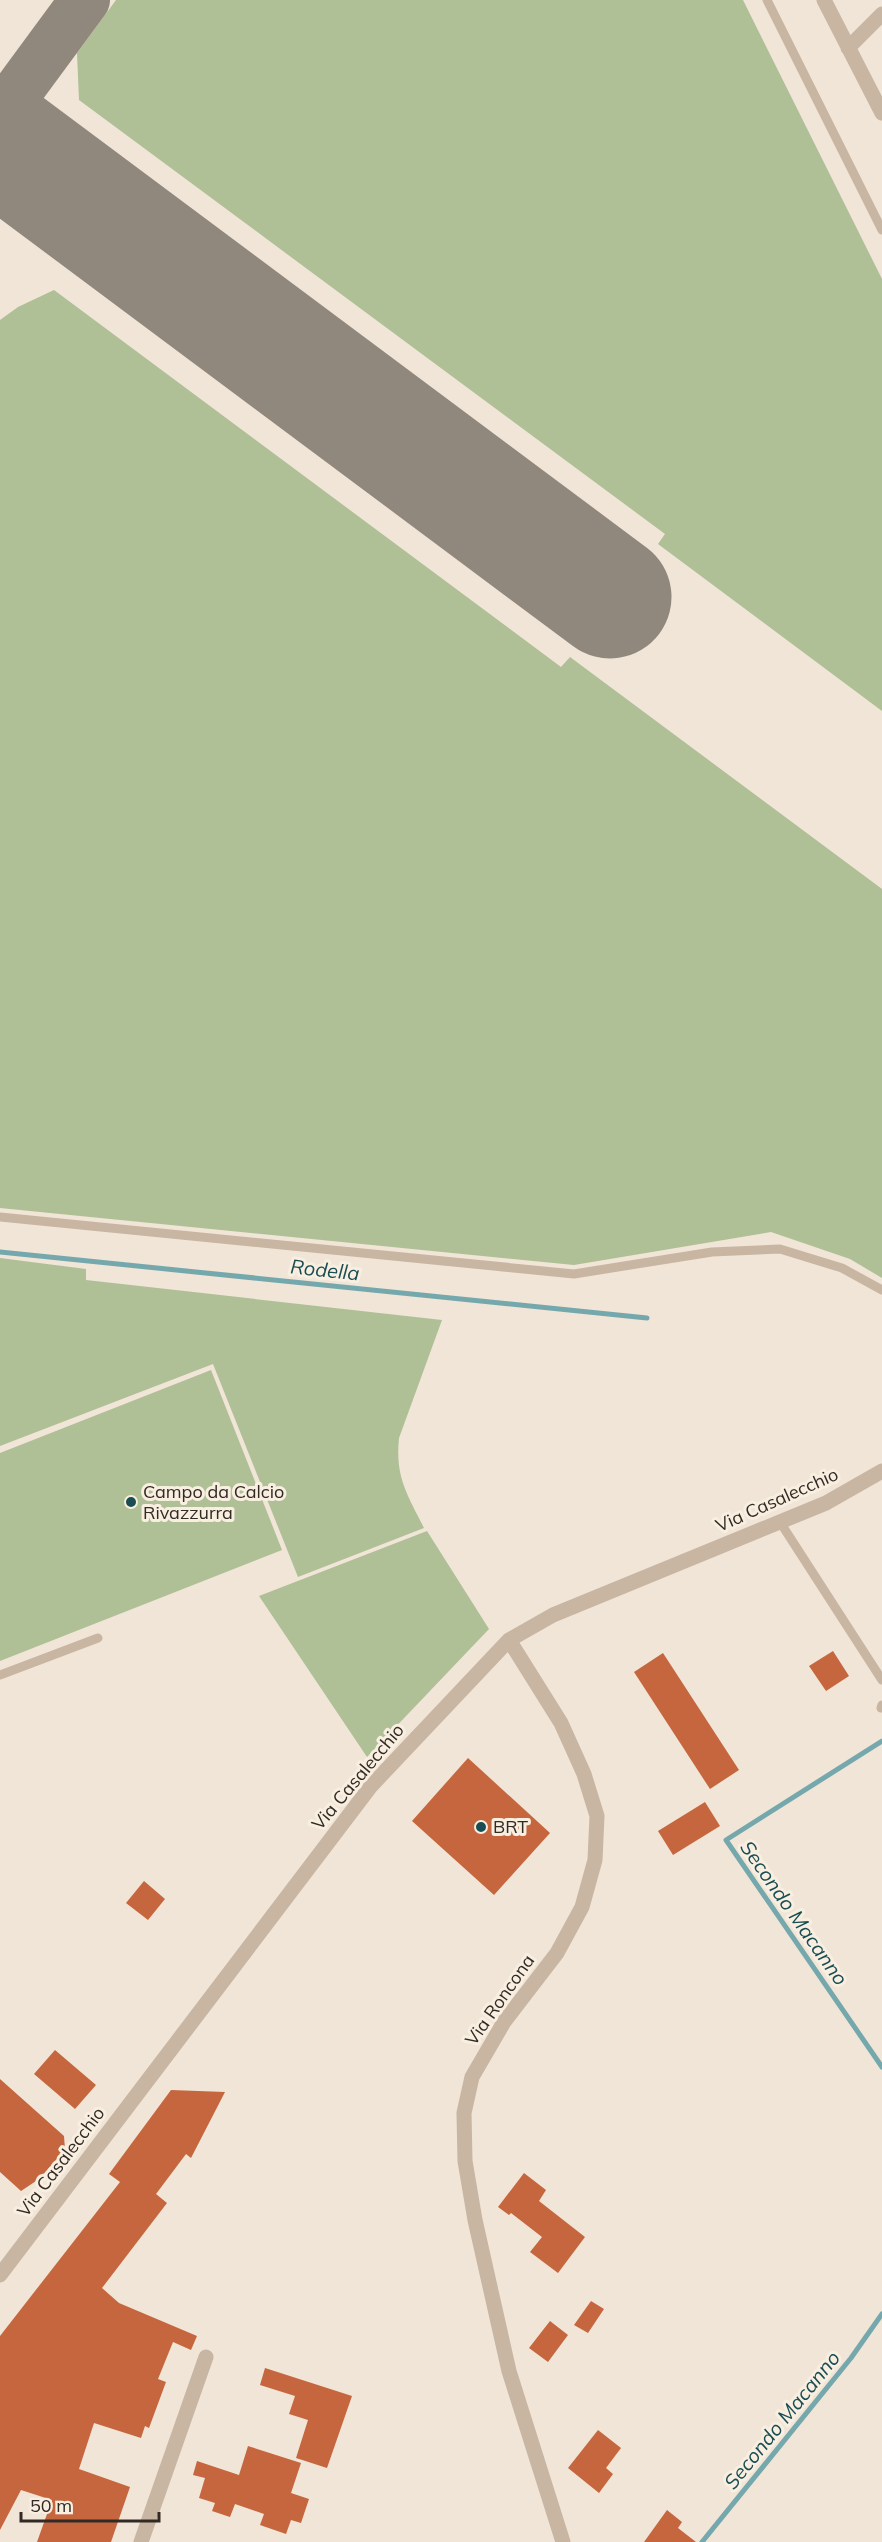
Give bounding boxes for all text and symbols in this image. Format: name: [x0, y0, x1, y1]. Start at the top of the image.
water label: Rodella: [289, 1253, 361, 1286]
street label: Via Casalecchio: [712, 1462, 842, 1537]
place label: Campo da Calcio Rivazzurra: [143, 1480, 284, 1524]
marker: Campo da Calcio Rivazzurra: [124, 1495, 138, 1509]
street label: Via Casalecchio: [306, 1719, 409, 1835]
place label: BRT: [493, 1815, 528, 1838]
marker: BRT: [474, 1820, 488, 1834]
water label: Secondo Macanno: [735, 1836, 854, 1990]
street label: Via Roncona: [460, 1950, 539, 2050]
street label: Via Casalecchio: [12, 2102, 109, 2221]
water label: Secondo Macanno: [718, 2346, 845, 2494]
scale bar: [21, 2485, 159, 2523]
text: 50 m: [30, 2494, 72, 2517]

